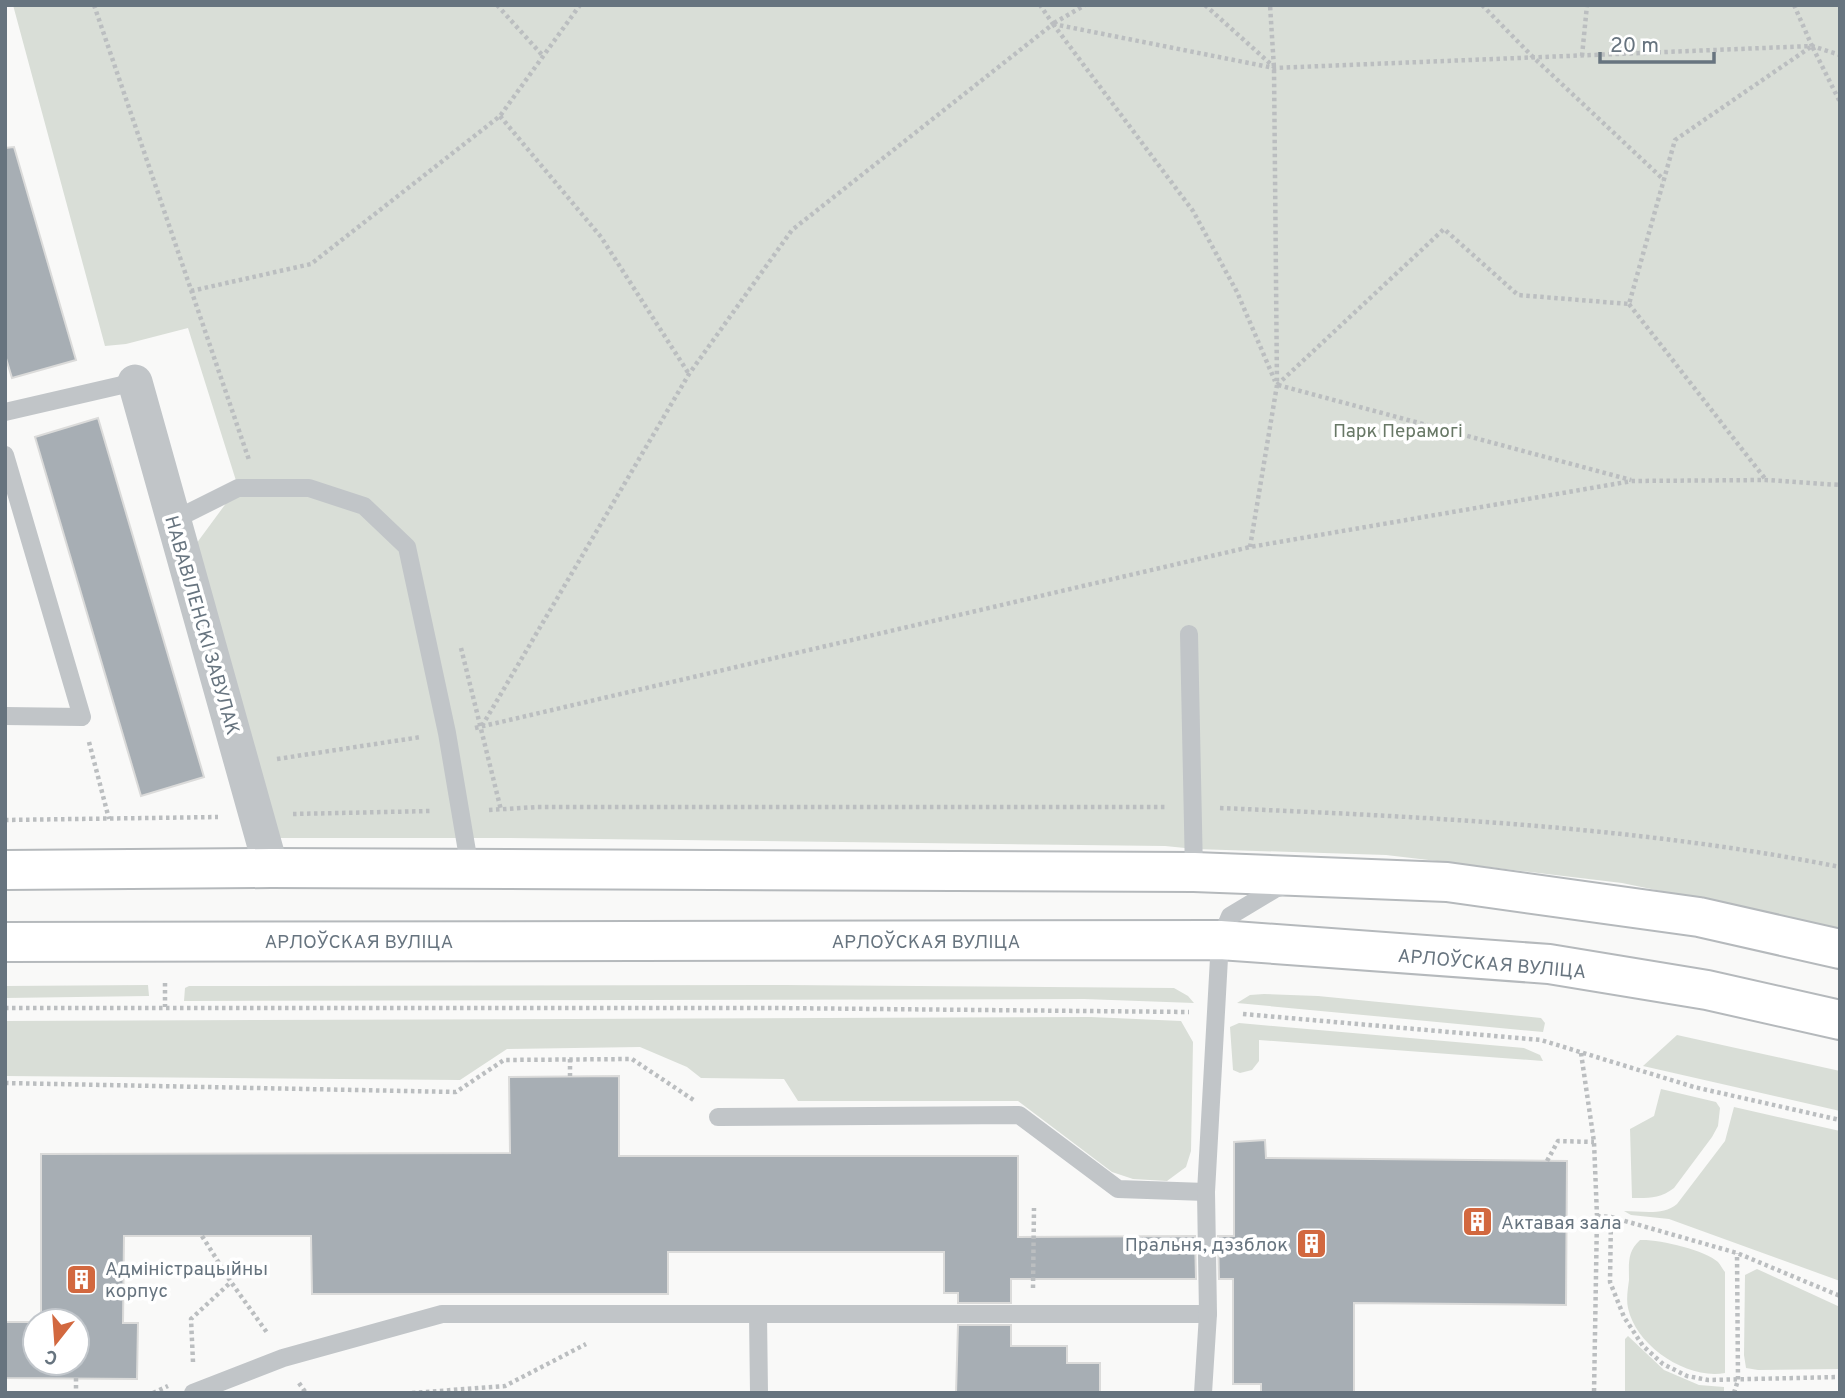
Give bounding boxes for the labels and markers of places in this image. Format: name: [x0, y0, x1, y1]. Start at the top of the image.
building icon: Актавая зала: [1461, 1205, 1495, 1239]
place label: Актавая зала: [1501, 1212, 1621, 1236]
building icon: Пральня, дэзблок: [1294, 1227, 1328, 1261]
place label: Пральня, дэзблок: [1125, 1234, 1288, 1258]
place label: Адміністрацыйны корпус: [105, 1258, 268, 1304]
building icon: Адміністрацыйны корпус: [65, 1262, 99, 1296]

